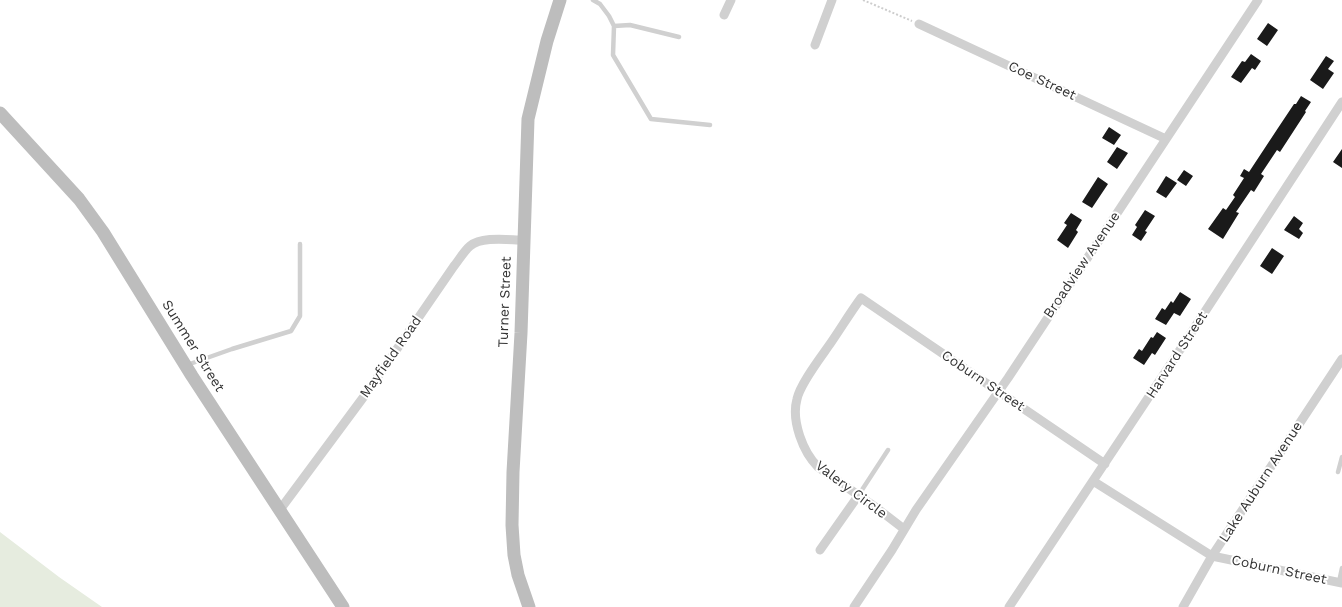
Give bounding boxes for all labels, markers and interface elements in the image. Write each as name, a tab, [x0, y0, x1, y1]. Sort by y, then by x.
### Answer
street label: Coe Street	[1005, 58, 1079, 104]
street label: Broadview Avenue	[1040, 209, 1124, 321]
street label: Turner Street	[495, 256, 515, 348]
street label: Summer Street	[158, 297, 228, 395]
street label: Harvard Street	[1143, 308, 1211, 402]
street label: Mayfield Road	[357, 313, 425, 401]
street label: Coburn Street	[938, 347, 1028, 415]
street label: Lake Auburn Avenue	[1216, 418, 1306, 546]
street label: Valery Circle	[812, 458, 890, 522]
street label: Coburn Street	[1230, 552, 1328, 588]

